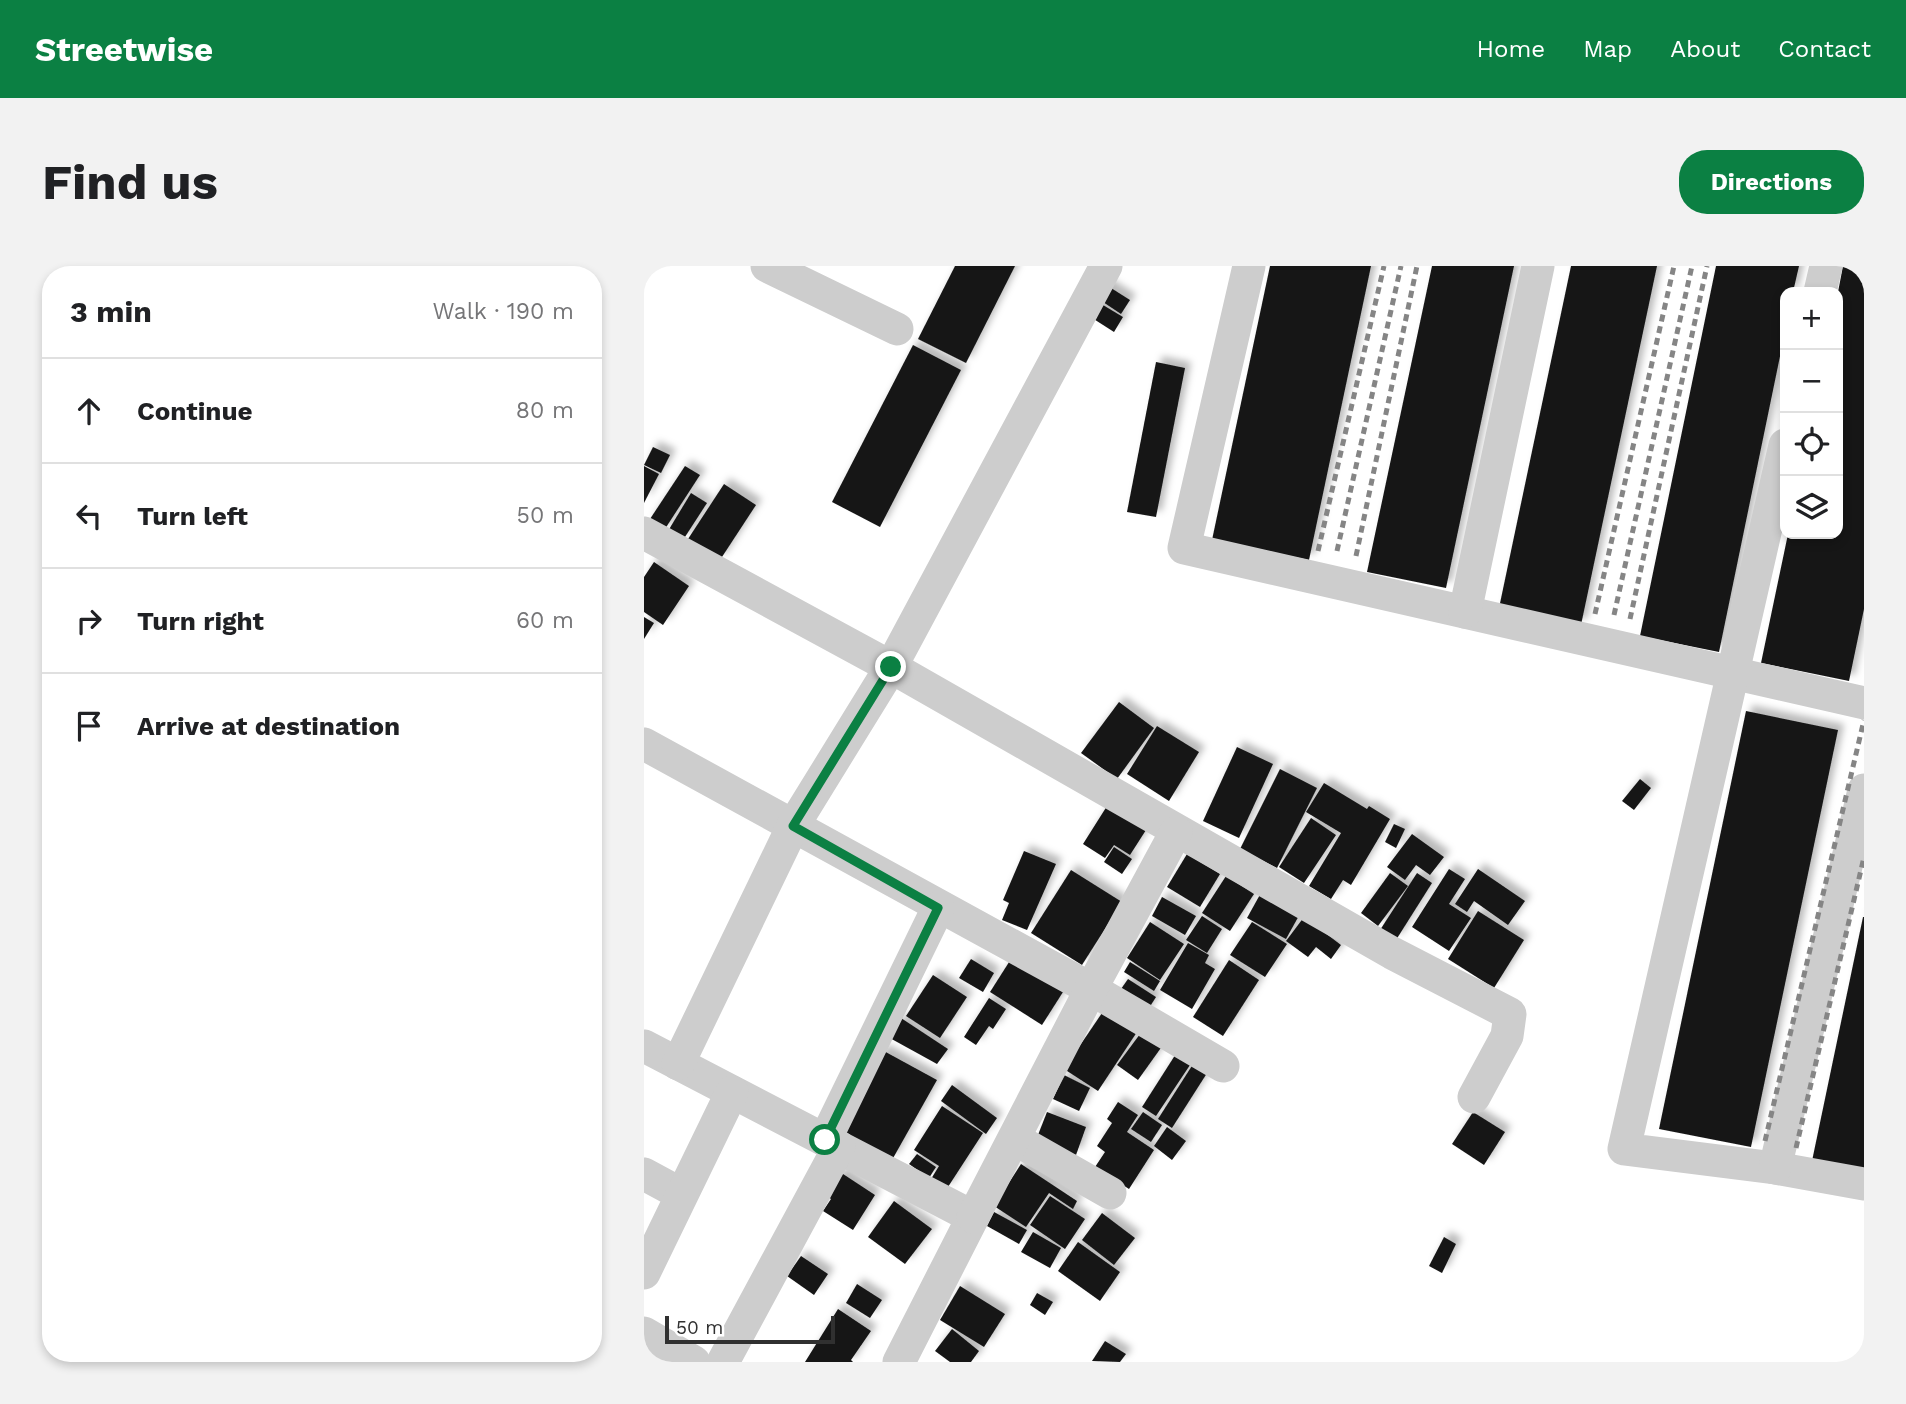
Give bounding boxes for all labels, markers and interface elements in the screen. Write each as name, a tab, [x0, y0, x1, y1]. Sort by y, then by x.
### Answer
text: Streetwise	[35, 30, 213, 69]
text: Home	[1477, 35, 1545, 63]
text: Map	[1583, 35, 1632, 63]
text: About	[1670, 35, 1740, 63]
text: Contact	[1778, 35, 1871, 63]
button: Directions	[1679, 150, 1864, 214]
text: Find us	[42, 153, 218, 211]
map controls	[1780, 287, 1843, 539]
button: +	[1780, 287, 1843, 350]
text: 3 min	[70, 294, 152, 329]
text: Walk · 190 m	[433, 298, 574, 325]
button: −	[1780, 350, 1843, 413]
icon: ahead	[70, 392, 108, 430]
text: Continue	[137, 396, 253, 426]
text: 80 m	[516, 397, 574, 424]
button: locate	[1780, 413, 1843, 476]
button: layers	[1780, 476, 1843, 539]
icon: left	[70, 497, 108, 535]
text: Turn left	[137, 501, 248, 531]
text: 50 m	[517, 502, 574, 529]
icon: right	[70, 602, 108, 640]
text: Turn right	[137, 606, 264, 636]
text: 60 m	[516, 607, 574, 634]
route end	[875, 651, 906, 682]
icon: arrive	[70, 707, 108, 745]
text: Arrive at destination	[137, 711, 400, 741]
route start	[809, 1124, 840, 1155]
scale bar	[665, 1313, 835, 1345]
text: 50 m	[676, 1316, 723, 1339]

